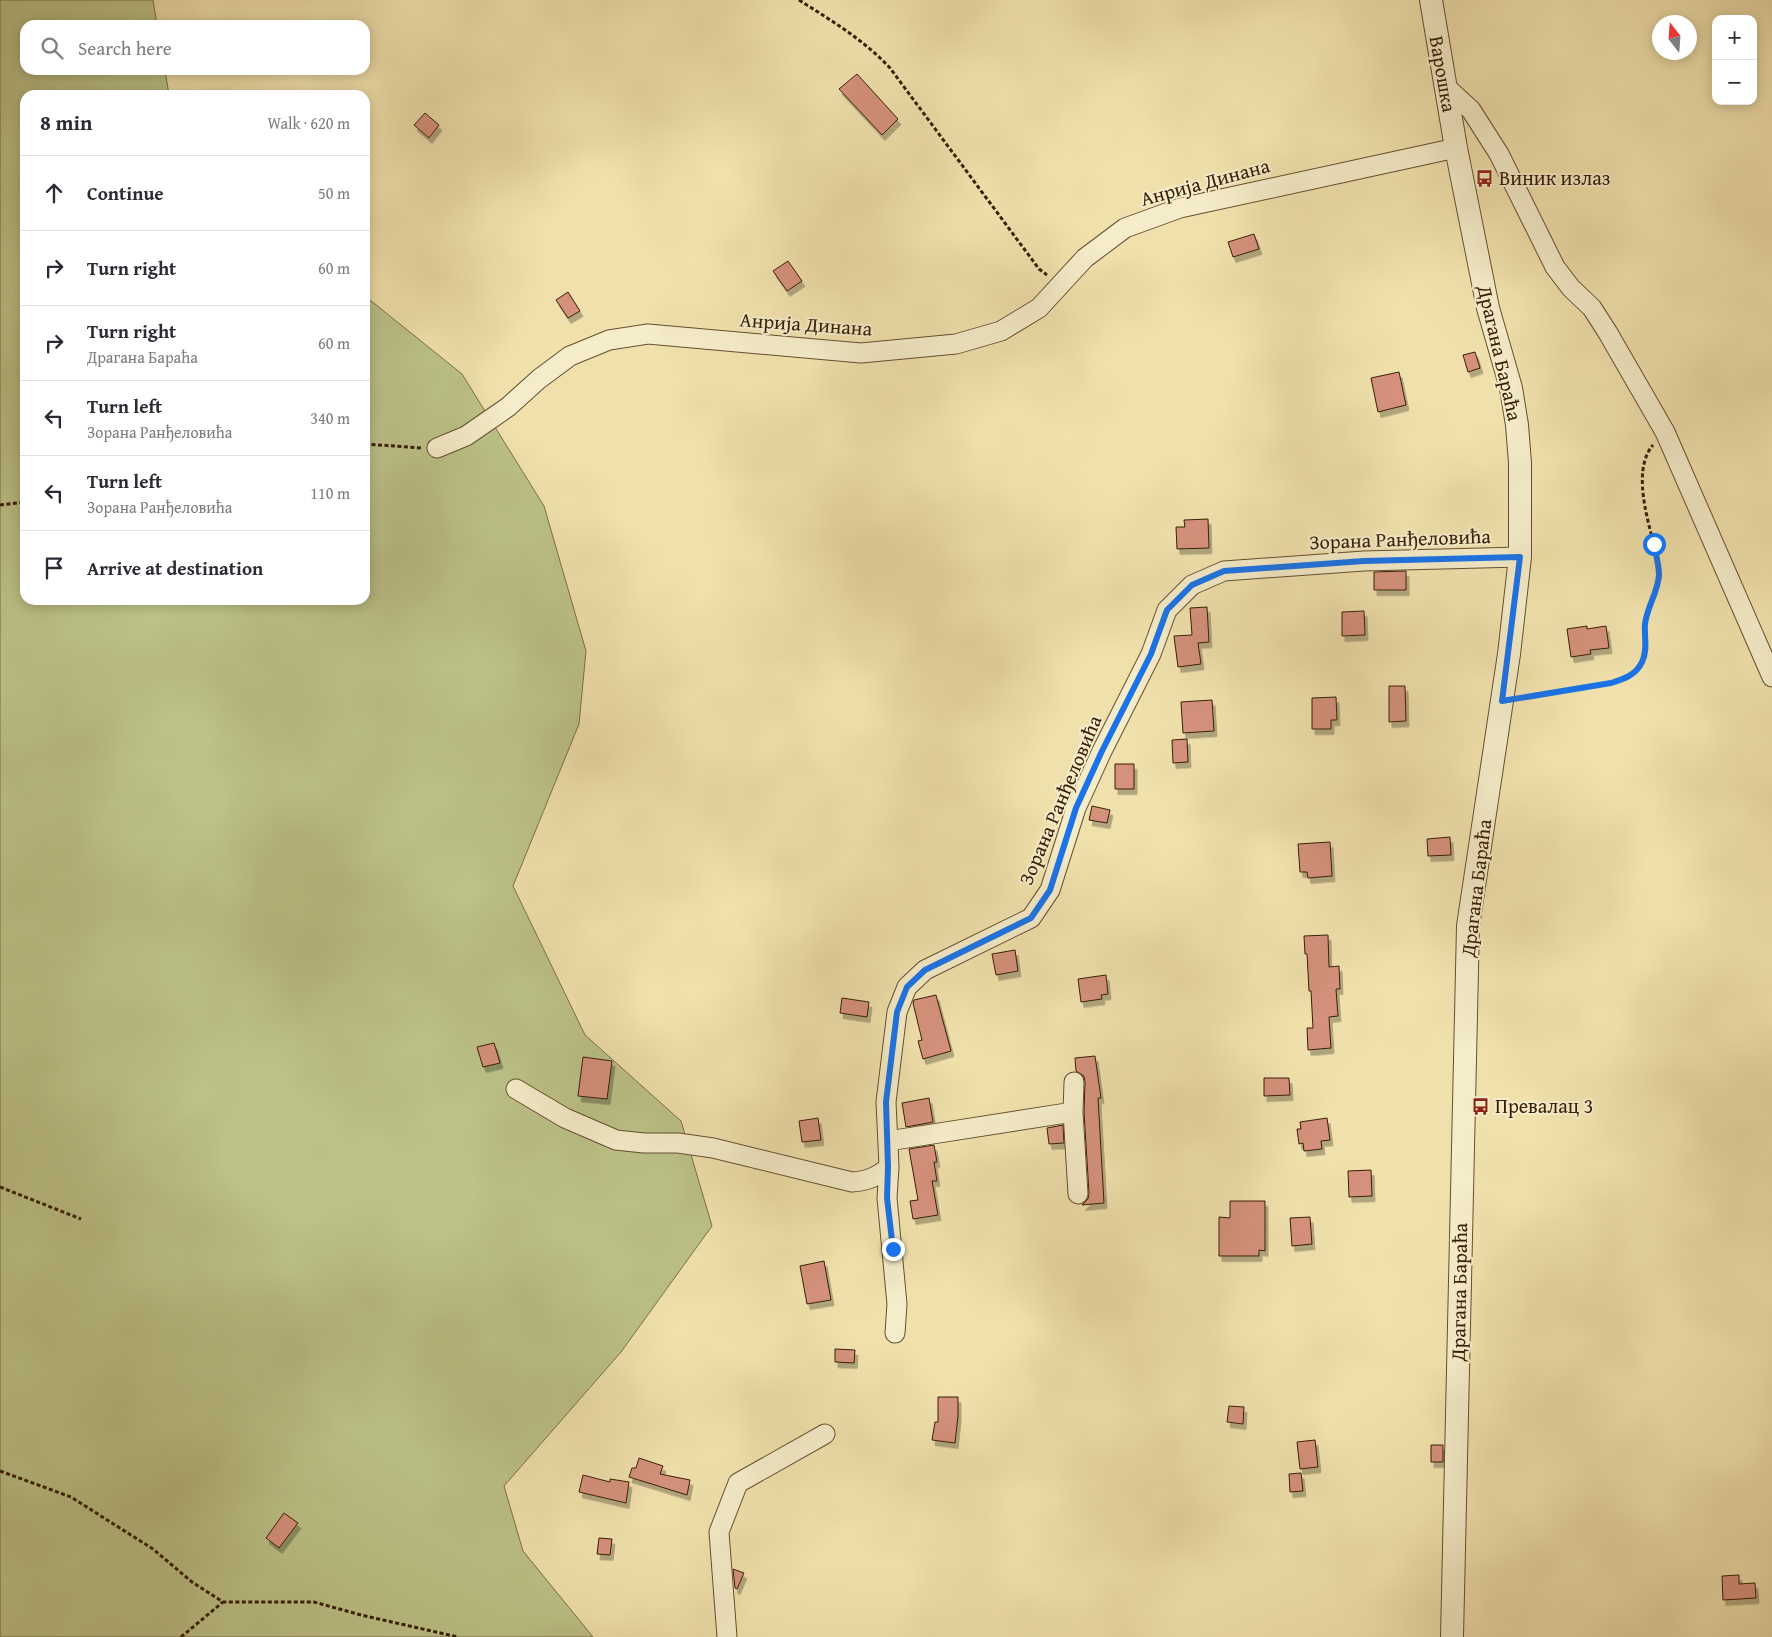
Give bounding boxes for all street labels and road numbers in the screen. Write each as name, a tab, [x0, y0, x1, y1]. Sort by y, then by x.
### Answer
street label: Варошка	[1423, 33, 1465, 115]
street label: Анрија Динана	[1137, 150, 1273, 213]
street label: Драгана Бараћа	[1471, 281, 1530, 424]
street label: Анрија Динана	[739, 304, 874, 343]
street label: Зорана Ранђеловића	[1309, 521, 1492, 556]
street label: Зорана Ранђеловића	[1011, 710, 1109, 889]
street label: Драгана Бараћа	[1453, 817, 1498, 959]
street label: Драгана Бараћа	[1443, 1222, 1474, 1362]

